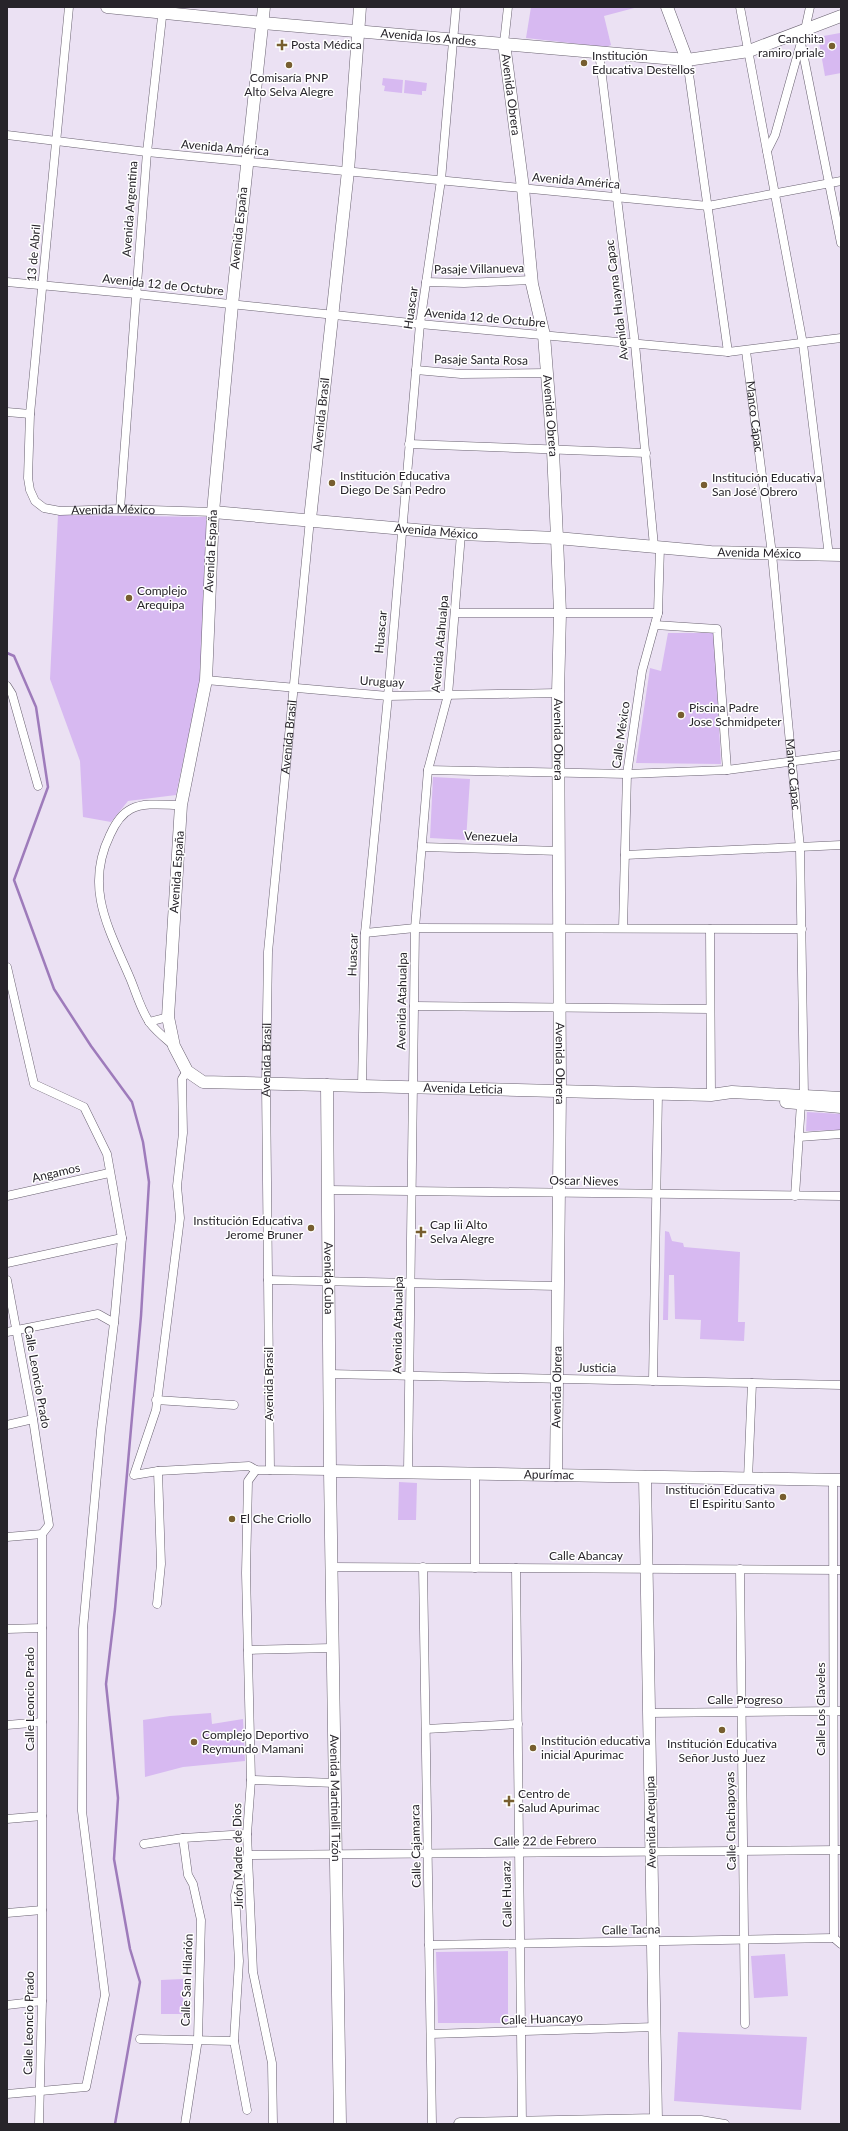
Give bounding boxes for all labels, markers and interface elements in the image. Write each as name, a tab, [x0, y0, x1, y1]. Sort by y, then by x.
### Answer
street label: Avenida los Andes	[380, 25, 477, 49]
place label: Canchita ramiro priale	[758, 31, 824, 60]
place label: Posta Médica	[291, 37, 362, 52]
marker: Posta Médica	[276, 39, 288, 51]
marker: Canchita ramiro priale	[827, 41, 837, 51]
place label: Institución Educativa Destellos	[592, 48, 695, 77]
street label: Avenida Obrera	[498, 53, 524, 136]
marker: Institución Educativa Destellos	[579, 58, 589, 68]
marker: Comisaría PNP Alto Selva Alegre	[284, 60, 294, 70]
place label: Comisaría PNP Alto Selva Alegre	[244, 70, 334, 99]
street label: Avenida América	[180, 136, 270, 159]
street label: Avenida Argentina	[119, 160, 140, 258]
street label: Avenida América	[531, 169, 621, 192]
street label: Avenida España	[227, 186, 250, 270]
street label: 13 de Abril	[24, 224, 43, 282]
street label: Avenida Huayna Capac	[602, 239, 631, 361]
street label: Pasaje Villanueva	[434, 260, 524, 277]
street label: Avenida 12 de Octubre	[102, 271, 224, 298]
street label: Huascar	[400, 285, 421, 330]
street label: Avenida 12 de Octubre	[424, 305, 546, 330]
street label: Pasaje Santa Rosa	[434, 351, 528, 368]
street label: Avenida Obrera	[540, 374, 561, 457]
street label: Avenida Brasil	[309, 377, 332, 452]
street label: Manco Cápac	[743, 380, 767, 453]
place label: Institución Educativa Diego De San Pedro	[340, 468, 450, 497]
place label: Institución Educativa San José Obrero	[712, 470, 822, 499]
marker: Institución Educativa Diego De San Pedro	[327, 478, 337, 488]
marker: Institución Educativa San José Obrero	[699, 480, 709, 490]
street label: Avenida México	[71, 501, 156, 518]
street label: Avenida España	[201, 509, 220, 593]
street label: Avenida México	[394, 520, 479, 542]
street label: Avenida México	[717, 544, 802, 561]
place label: Complejo Arequipa	[137, 583, 187, 612]
marker: Complejo Arequipa	[124, 593, 134, 603]
street label: Avenida Atahualpa	[428, 595, 451, 693]
street label: Huascar	[371, 609, 390, 654]
street label: Uruguay	[359, 673, 406, 690]
street label: Avenida Obrera	[551, 698, 566, 781]
street label: Avenida Brasil	[277, 699, 299, 775]
street label: Calle México	[608, 700, 633, 769]
place label: Piscina Padre Jose Schmidpeter	[689, 700, 782, 729]
marker: Piscina Padre Jose Schmidpeter	[676, 710, 686, 720]
street label: Manco Cápac	[783, 738, 804, 811]
street label: Venezuela	[464, 828, 518, 845]
street label: Avenida España	[166, 830, 187, 914]
street label: Huascar	[344, 933, 361, 977]
street label: Avenida Atahualpa	[393, 952, 410, 1050]
street label: Avenida Obrera	[553, 1022, 568, 1105]
street label: Avenida Brasil	[258, 1023, 274, 1097]
street label: Avenida Leticia	[423, 1080, 503, 1097]
street label: Angamos	[30, 1160, 81, 1185]
street label: Oscar Nieves	[549, 1172, 619, 1189]
place label: Institución Educativa Jerome Bruner	[193, 1213, 304, 1242]
place label: Cap Iii Alto Selva Alegre	[430, 1217, 494, 1246]
marker: Institución Educativa Jerome Bruner	[306, 1223, 316, 1233]
marker: Cap Iii Alto Selva Alegre	[415, 1226, 427, 1238]
street label: Avenida Cuba	[321, 1242, 337, 1314]
street label: Avenida Atahualpa	[389, 1276, 406, 1374]
street label: Calle Leoncio Prado	[21, 1324, 54, 1430]
street label: Avenida Obrera	[548, 1346, 565, 1428]
street label: Avenida Brasil	[261, 1347, 276, 1421]
street label: Justicia	[577, 1360, 617, 1375]
street label: Apurímac	[524, 1466, 575, 1482]
place label: Institución Educativa El Espiritu Santo	[665, 1482, 775, 1511]
marker: Institución Educativa El Espiritu Santo	[778, 1492, 788, 1502]
place label: El Che Criollo	[240, 1511, 312, 1526]
marker: El Che Criollo	[227, 1514, 237, 1524]
street label: Calle Abancay	[549, 1548, 624, 1563]
street label: Calle Leoncio Prado	[22, 1647, 37, 1751]
street label: Calle Los Claveles	[813, 1662, 828, 1756]
street label: Calle Progreso	[707, 1692, 783, 1707]
marker: Institución Educativa Señor Justo Juez	[717, 1725, 727, 1735]
place label: Complejo Deportivo Reymundo Mamani	[202, 1727, 309, 1756]
place label: Institución educativa inicial Apurimac	[541, 1733, 651, 1762]
street label: Avenida Martinelli Tizón	[327, 1734, 344, 1862]
place label: Institución Educativa Señor Justo Juez	[667, 1736, 777, 1765]
marker: Complejo Deportivo Reymundo Mamani	[189, 1737, 199, 1747]
marker: Institución educativa inicial Apurimac	[528, 1743, 538, 1753]
street label: Calle Chachapoyas	[722, 1772, 739, 1870]
street label: Avenida Arequipa	[642, 1776, 659, 1868]
place label: Centro de Salud Apurimac	[518, 1786, 600, 1815]
marker: Centro de Salud Apurimac	[503, 1795, 515, 1807]
street label: Jirón Madre de Dios	[229, 1803, 246, 1909]
street label: Calle Cajamarca	[407, 1804, 424, 1888]
street label: Calle 22 de Febrero	[493, 1832, 597, 1849]
street label: Calle Huaraz	[498, 1860, 515, 1927]
street label: Calle Tacna	[601, 1921, 661, 1938]
street label: Calle San Hilarión	[177, 1933, 196, 2027]
street label: Calle Leoncio Prado	[20, 1971, 37, 2075]
street label: Calle Huancayo	[501, 2010, 583, 2027]

